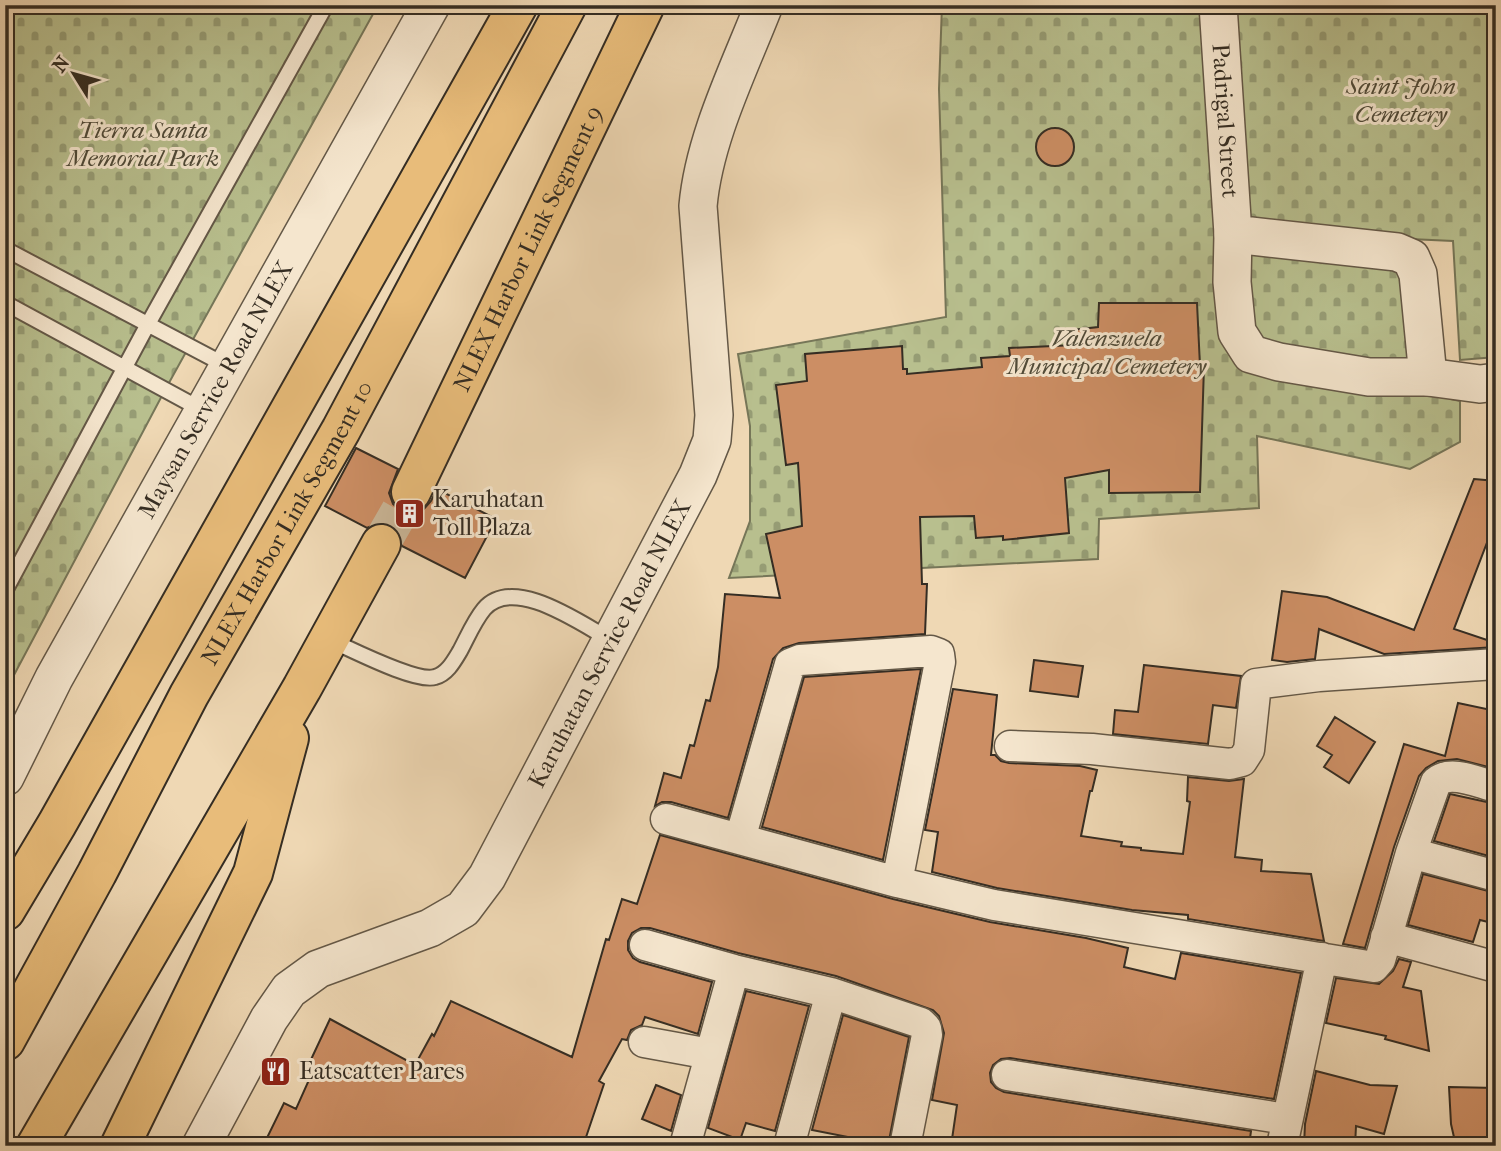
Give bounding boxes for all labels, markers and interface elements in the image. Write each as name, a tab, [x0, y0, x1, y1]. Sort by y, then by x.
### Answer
north arrow	[38, 38, 108, 108]
street label: Padrigal Street	[1207, 43, 1245, 199]
text: N	[48, 52, 75, 77]
park label: Saint John Cemetery	[1345, 72, 1456, 128]
street label: NLEX Harbor Link Segment 9	[447, 101, 608, 396]
park label: Tierra Santa Memorial Park	[65, 116, 219, 172]
street label: Maysan Service Road NLEX	[132, 256, 299, 523]
park label: Valenzuela Municipal Cemetery	[1006, 324, 1208, 380]
street label: NLEX Harbor Link Segment 10	[195, 376, 379, 670]
place label: Karuhatan Toll Plaza	[433, 485, 544, 541]
street label: Karuhatan Service Road NLEX	[522, 494, 697, 793]
building icon: Karuhatan Toll Plaza	[393, 496, 427, 530]
restaurant icon: Eatscatter Pares	[259, 1054, 293, 1088]
place label: Eatscatter Pares	[299, 1057, 464, 1085]

